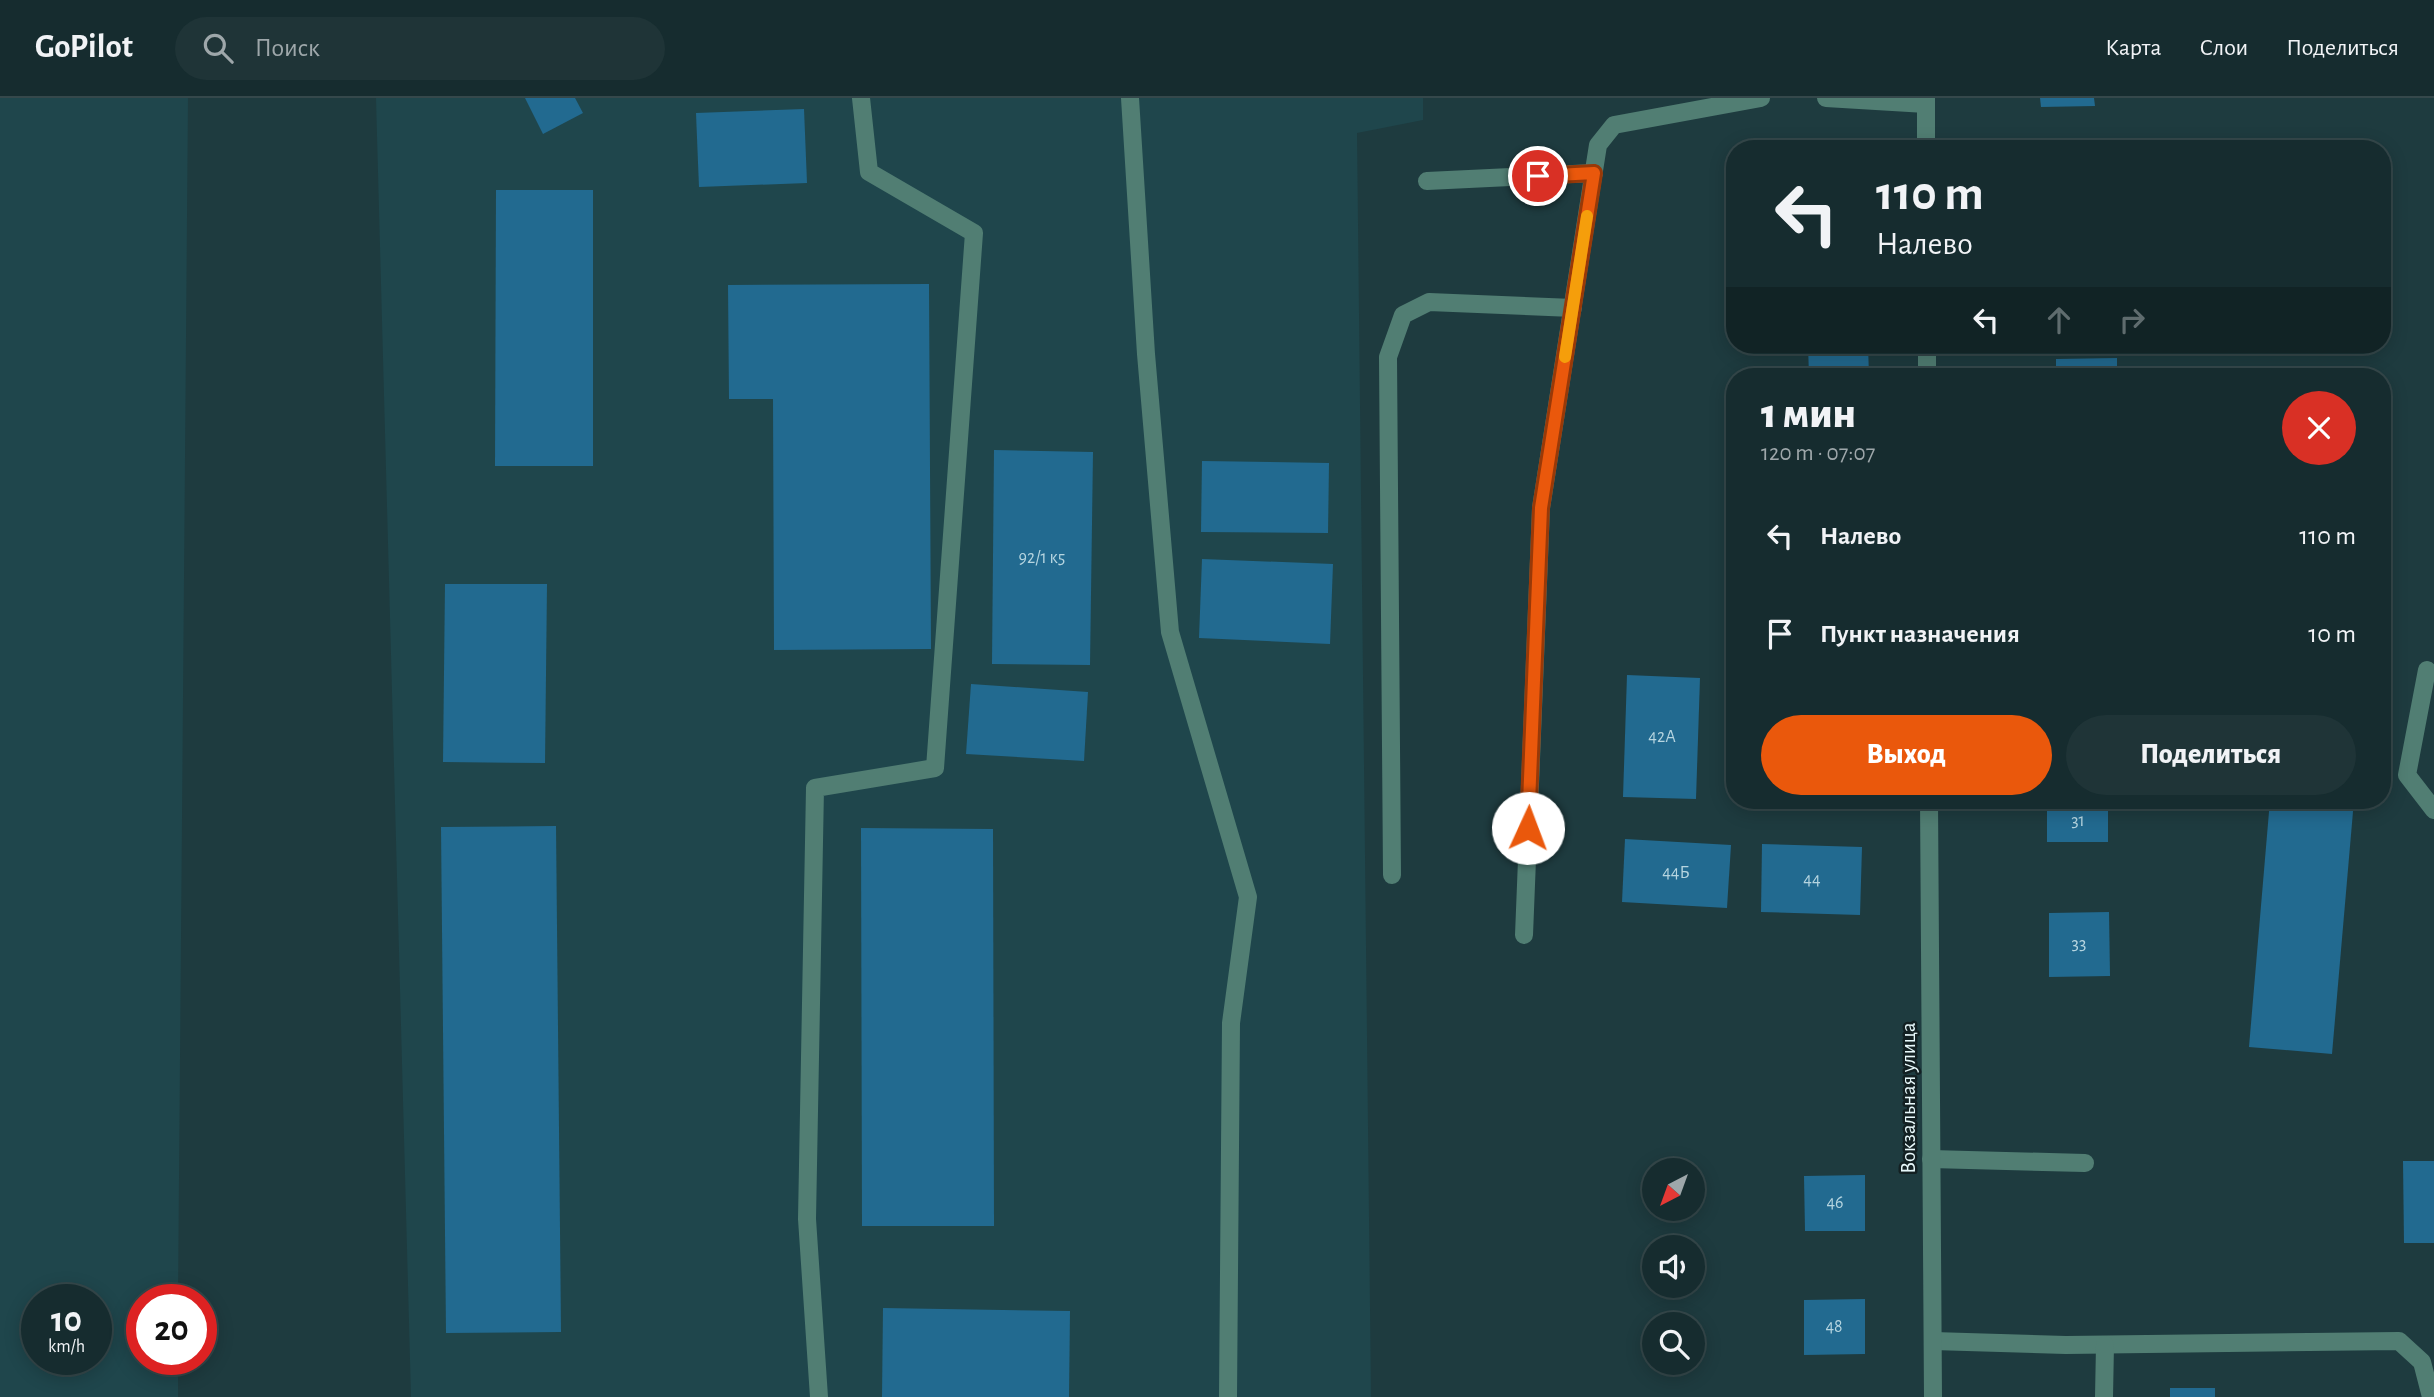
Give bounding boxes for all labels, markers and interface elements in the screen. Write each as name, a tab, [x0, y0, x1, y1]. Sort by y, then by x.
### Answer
search box	[175, 17, 665, 80]
icon: search	[199, 29, 237, 67]
text: GoPilot	[35, 31, 133, 64]
text: Поиск	[255, 35, 320, 61]
text: Карта	[2105, 36, 2161, 60]
text: Слои	[2199, 36, 2248, 60]
text: Поделиться	[2286, 36, 2399, 60]
pin	[1508, 146, 1568, 206]
icon: arrive	[1519, 157, 1557, 195]
icon: left	[1761, 168, 1852, 259]
text: 110 m	[1876, 170, 1984, 219]
text: Налево	[1876, 228, 1973, 260]
icon: left	[1967, 301, 2005, 339]
icon: ahead	[2040, 301, 2078, 339]
icon: right	[2113, 301, 2151, 339]
button: close	[2282, 391, 2356, 465]
text: 1 мин	[1761, 393, 1856, 435]
text: 120 m · 07:07	[1761, 442, 1875, 465]
icon: left	[1761, 517, 1799, 555]
text: Налево	[1820, 523, 1901, 549]
text: 110 m	[2299, 523, 2356, 549]
house number: 92/1 к5	[1019, 549, 1065, 567]
icon: arrive	[1761, 615, 1799, 653]
text: Пункт назначения	[1820, 621, 2020, 647]
text: 10 m	[2308, 621, 2356, 647]
button: Выход	[1761, 715, 2052, 795]
button: Поделиться	[2066, 715, 2356, 795]
house number: 42А	[1648, 728, 1676, 746]
position arrow	[1491, 791, 1565, 865]
house number: 31	[2071, 812, 2085, 830]
house number: 44Б	[1662, 864, 1690, 882]
house number: 44	[1803, 871, 1821, 889]
house number: 33	[2072, 935, 2086, 953]
street label: Вокзальная улица	[1898, 1022, 1919, 1174]
north arrow	[1642, 1158, 1704, 1222]
map controls	[1642, 1158, 1705, 1375]
house number: 46	[1826, 1194, 1844, 1212]
button: sound	[1642, 1235, 1705, 1298]
speed limit sign: 20	[126, 1284, 217, 1375]
text: 10	[51, 1303, 82, 1338]
button: search	[1642, 1312, 1705, 1375]
house number: 48	[1825, 1318, 1843, 1336]
text: km/h	[48, 1338, 85, 1356]

